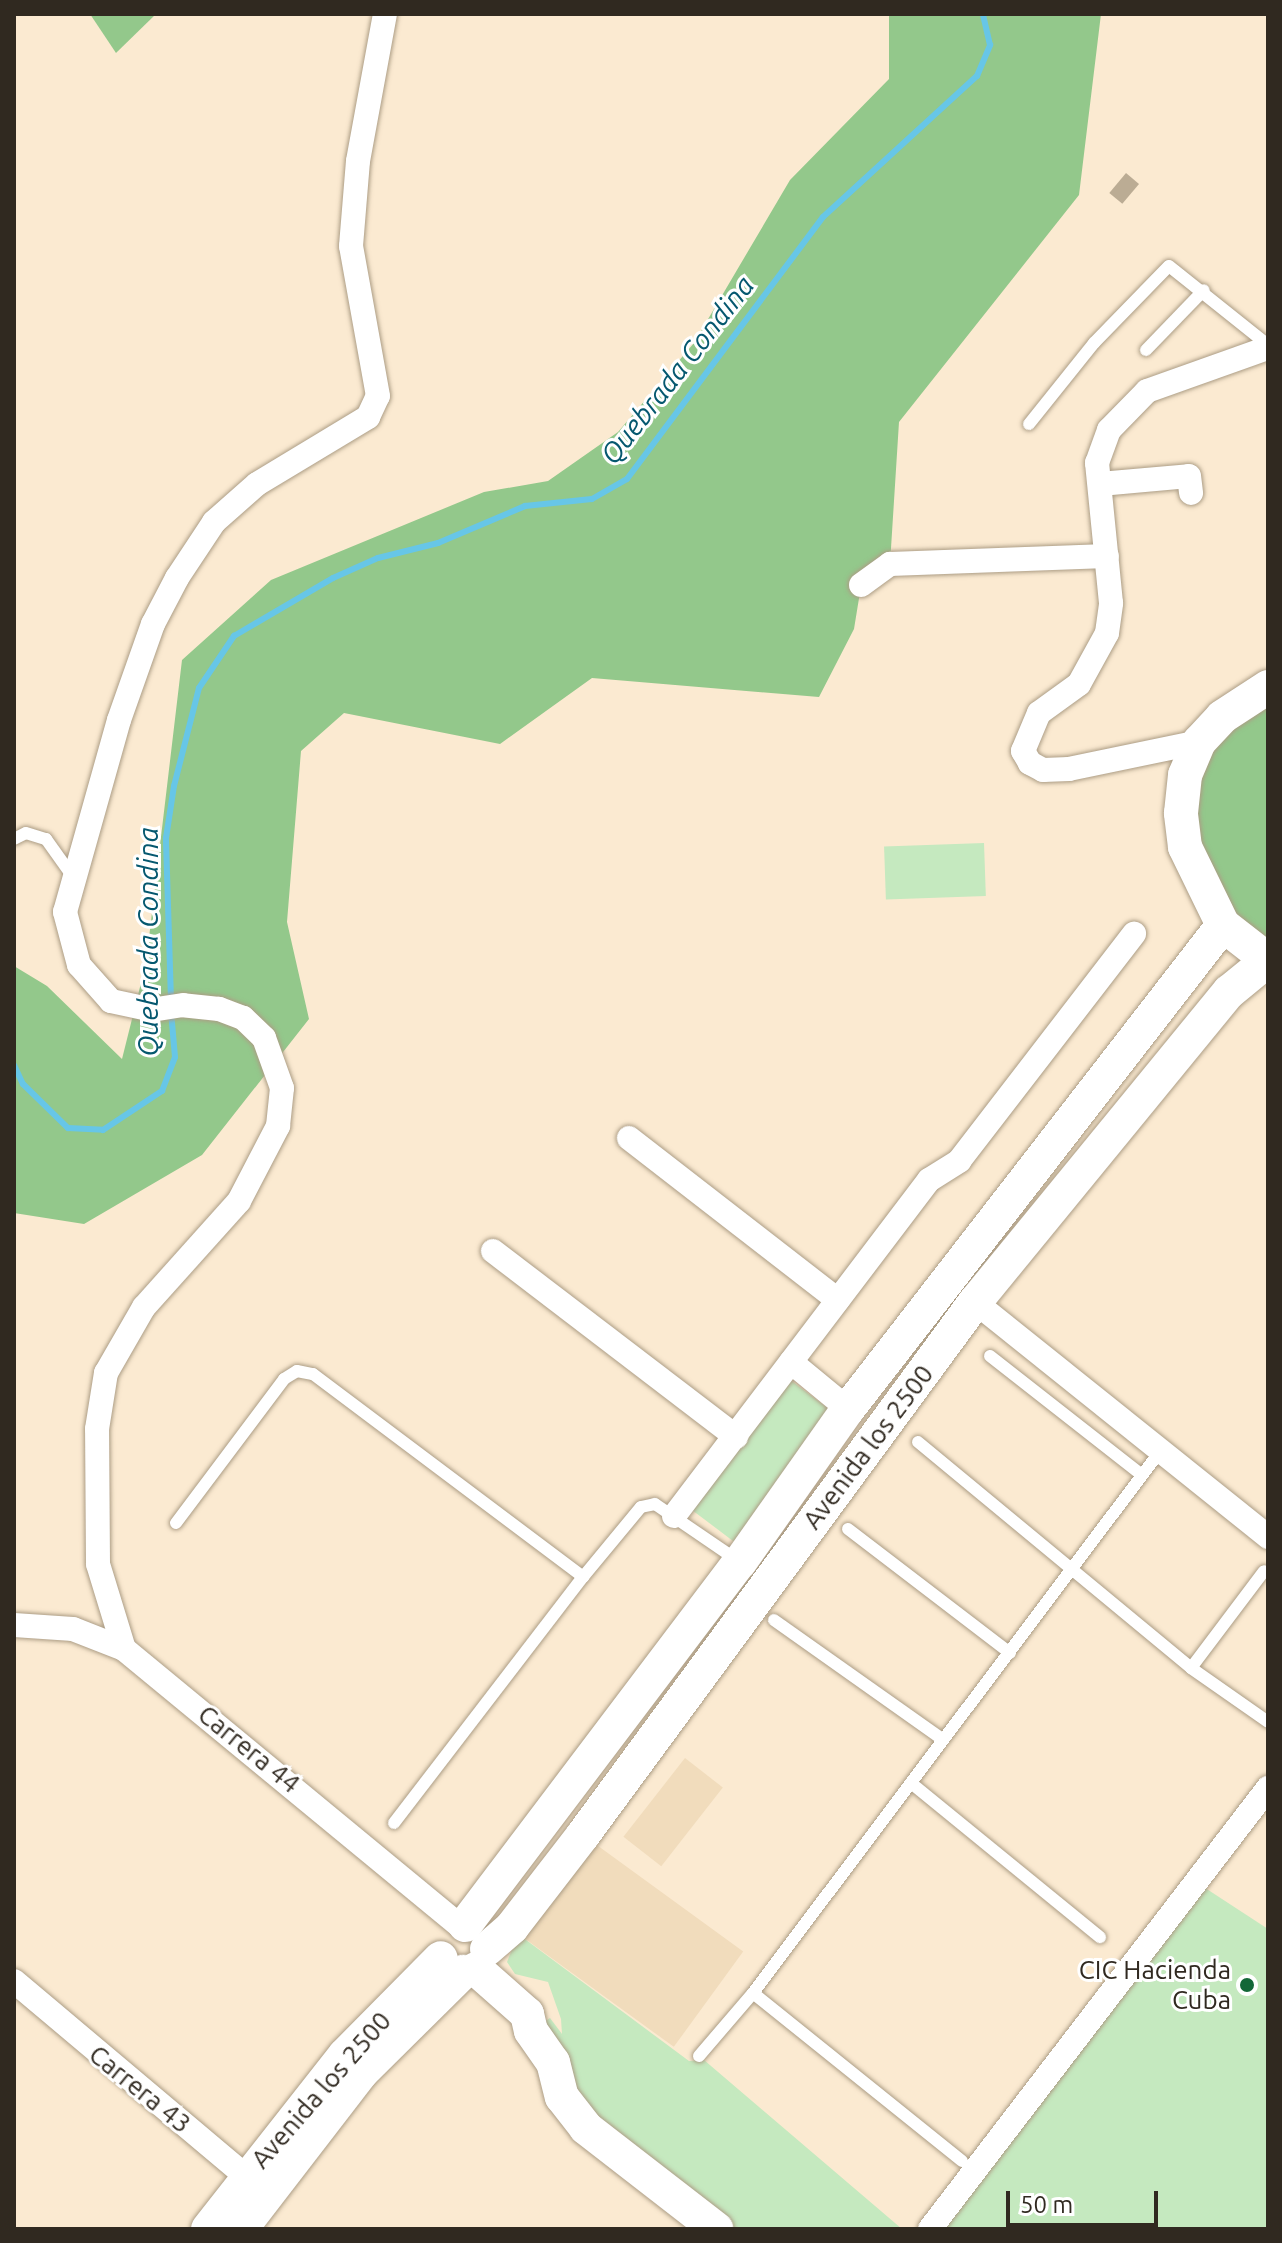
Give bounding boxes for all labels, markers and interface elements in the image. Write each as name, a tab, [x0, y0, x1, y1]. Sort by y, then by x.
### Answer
water label: Quebrada Condina	[593, 269, 761, 471]
water label: Quebrada Condina	[131, 827, 165, 1057]
street label: Avenida los 2500	[796, 1359, 940, 1535]
street label: Carrera 44	[192, 1699, 306, 1799]
place label: CIC Hacienda Cuba	[1079, 1954, 1231, 2016]
marker: CIC Hacienda Cuba	[1238, 1976, 1256, 1994]
street label: Avenida los 2500	[245, 2005, 397, 2175]
street label: Carrera 43	[83, 2039, 197, 2139]
scale bar	[1010, 2175, 1162, 2225]
text: 50 m	[1020, 2191, 1073, 2218]

